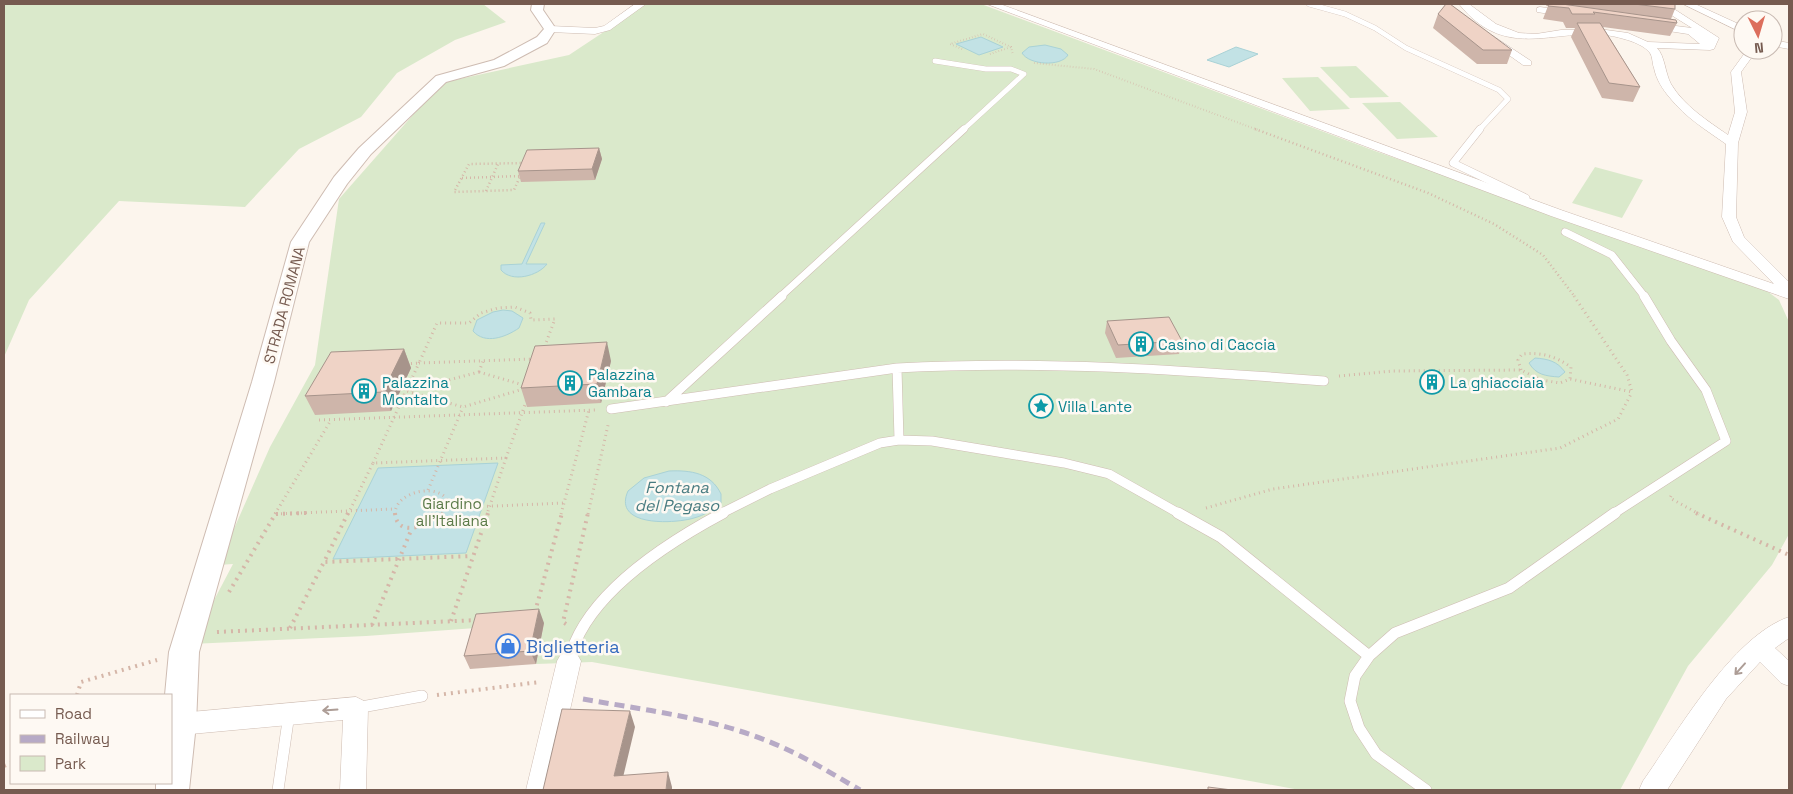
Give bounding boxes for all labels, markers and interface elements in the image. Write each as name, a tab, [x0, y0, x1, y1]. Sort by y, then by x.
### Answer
north arrow	[1733, 10, 1783, 60]
text: N	[1754, 39, 1765, 57]
street label: STRADA ROMANA	[259, 244, 309, 366]
building icon: Casino di Caccia	[1128, 331, 1154, 357]
place label: Casino di Caccia	[1158, 335, 1276, 354]
place label: Palazzina Gambara	[588, 365, 655, 401]
building icon: La ghiacciaia	[1419, 369, 1445, 395]
building icon: Palazzina Gambara	[557, 370, 583, 396]
place label: Palazzina Montalto	[382, 373, 449, 409]
place label: La ghiacciaia	[1450, 373, 1545, 392]
building icon: Palazzina Montalto	[351, 378, 377, 404]
place icon: Villa Lante	[1028, 393, 1054, 419]
place label: Villa Lante	[1058, 397, 1132, 416]
water label: Fontana del Pegaso	[635, 477, 720, 516]
park label: Giardino all'Italiana	[416, 494, 489, 530]
shop icon: Biglietteria	[495, 633, 521, 659]
place label: Biglietteria	[526, 635, 620, 658]
one-way arrow	[1734, 662, 1745, 675]
legend	[10, 694, 172, 784]
text: Road	[55, 704, 92, 723]
one-way arrow	[322, 705, 338, 715]
text: Railway	[55, 729, 110, 748]
text: Park	[55, 754, 86, 773]

